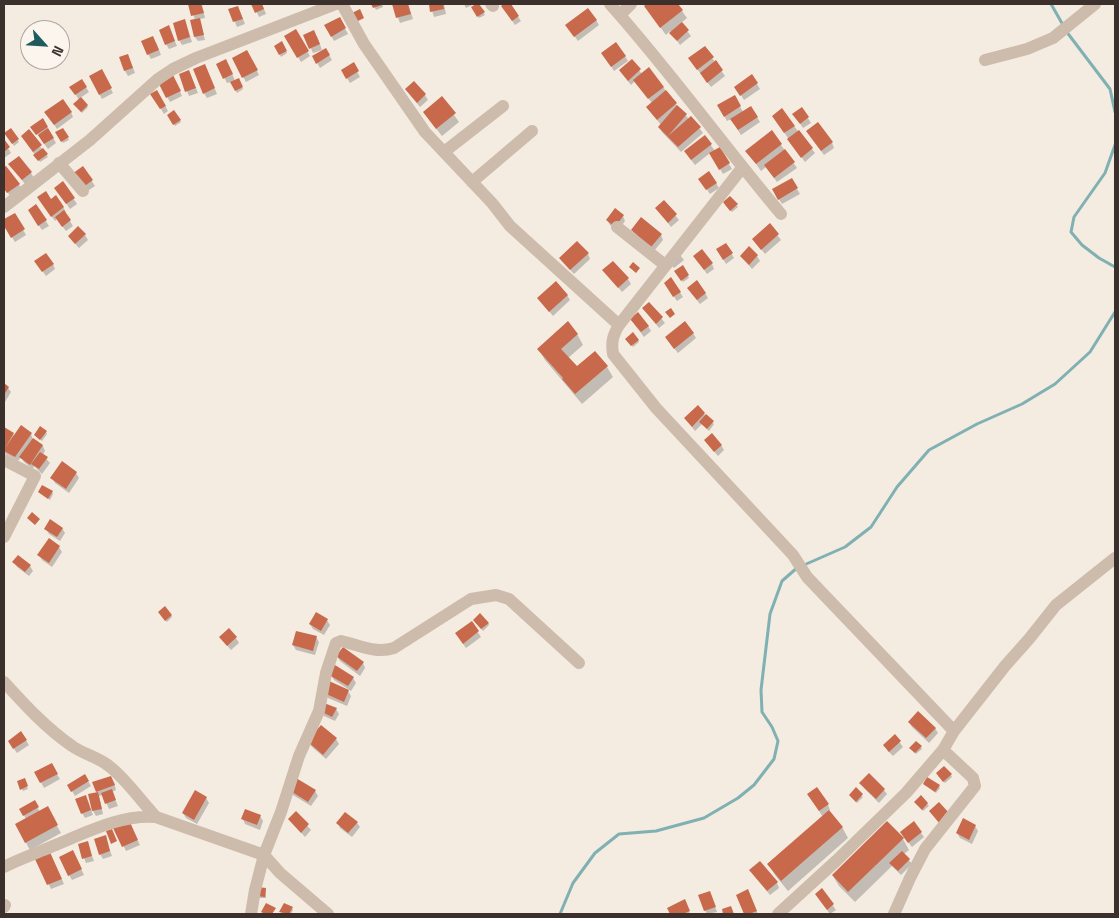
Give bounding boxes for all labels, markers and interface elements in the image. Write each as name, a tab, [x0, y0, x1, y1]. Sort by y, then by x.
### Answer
north arrow	[20, 20, 70, 70]
text: N	[47, 43, 68, 59]

